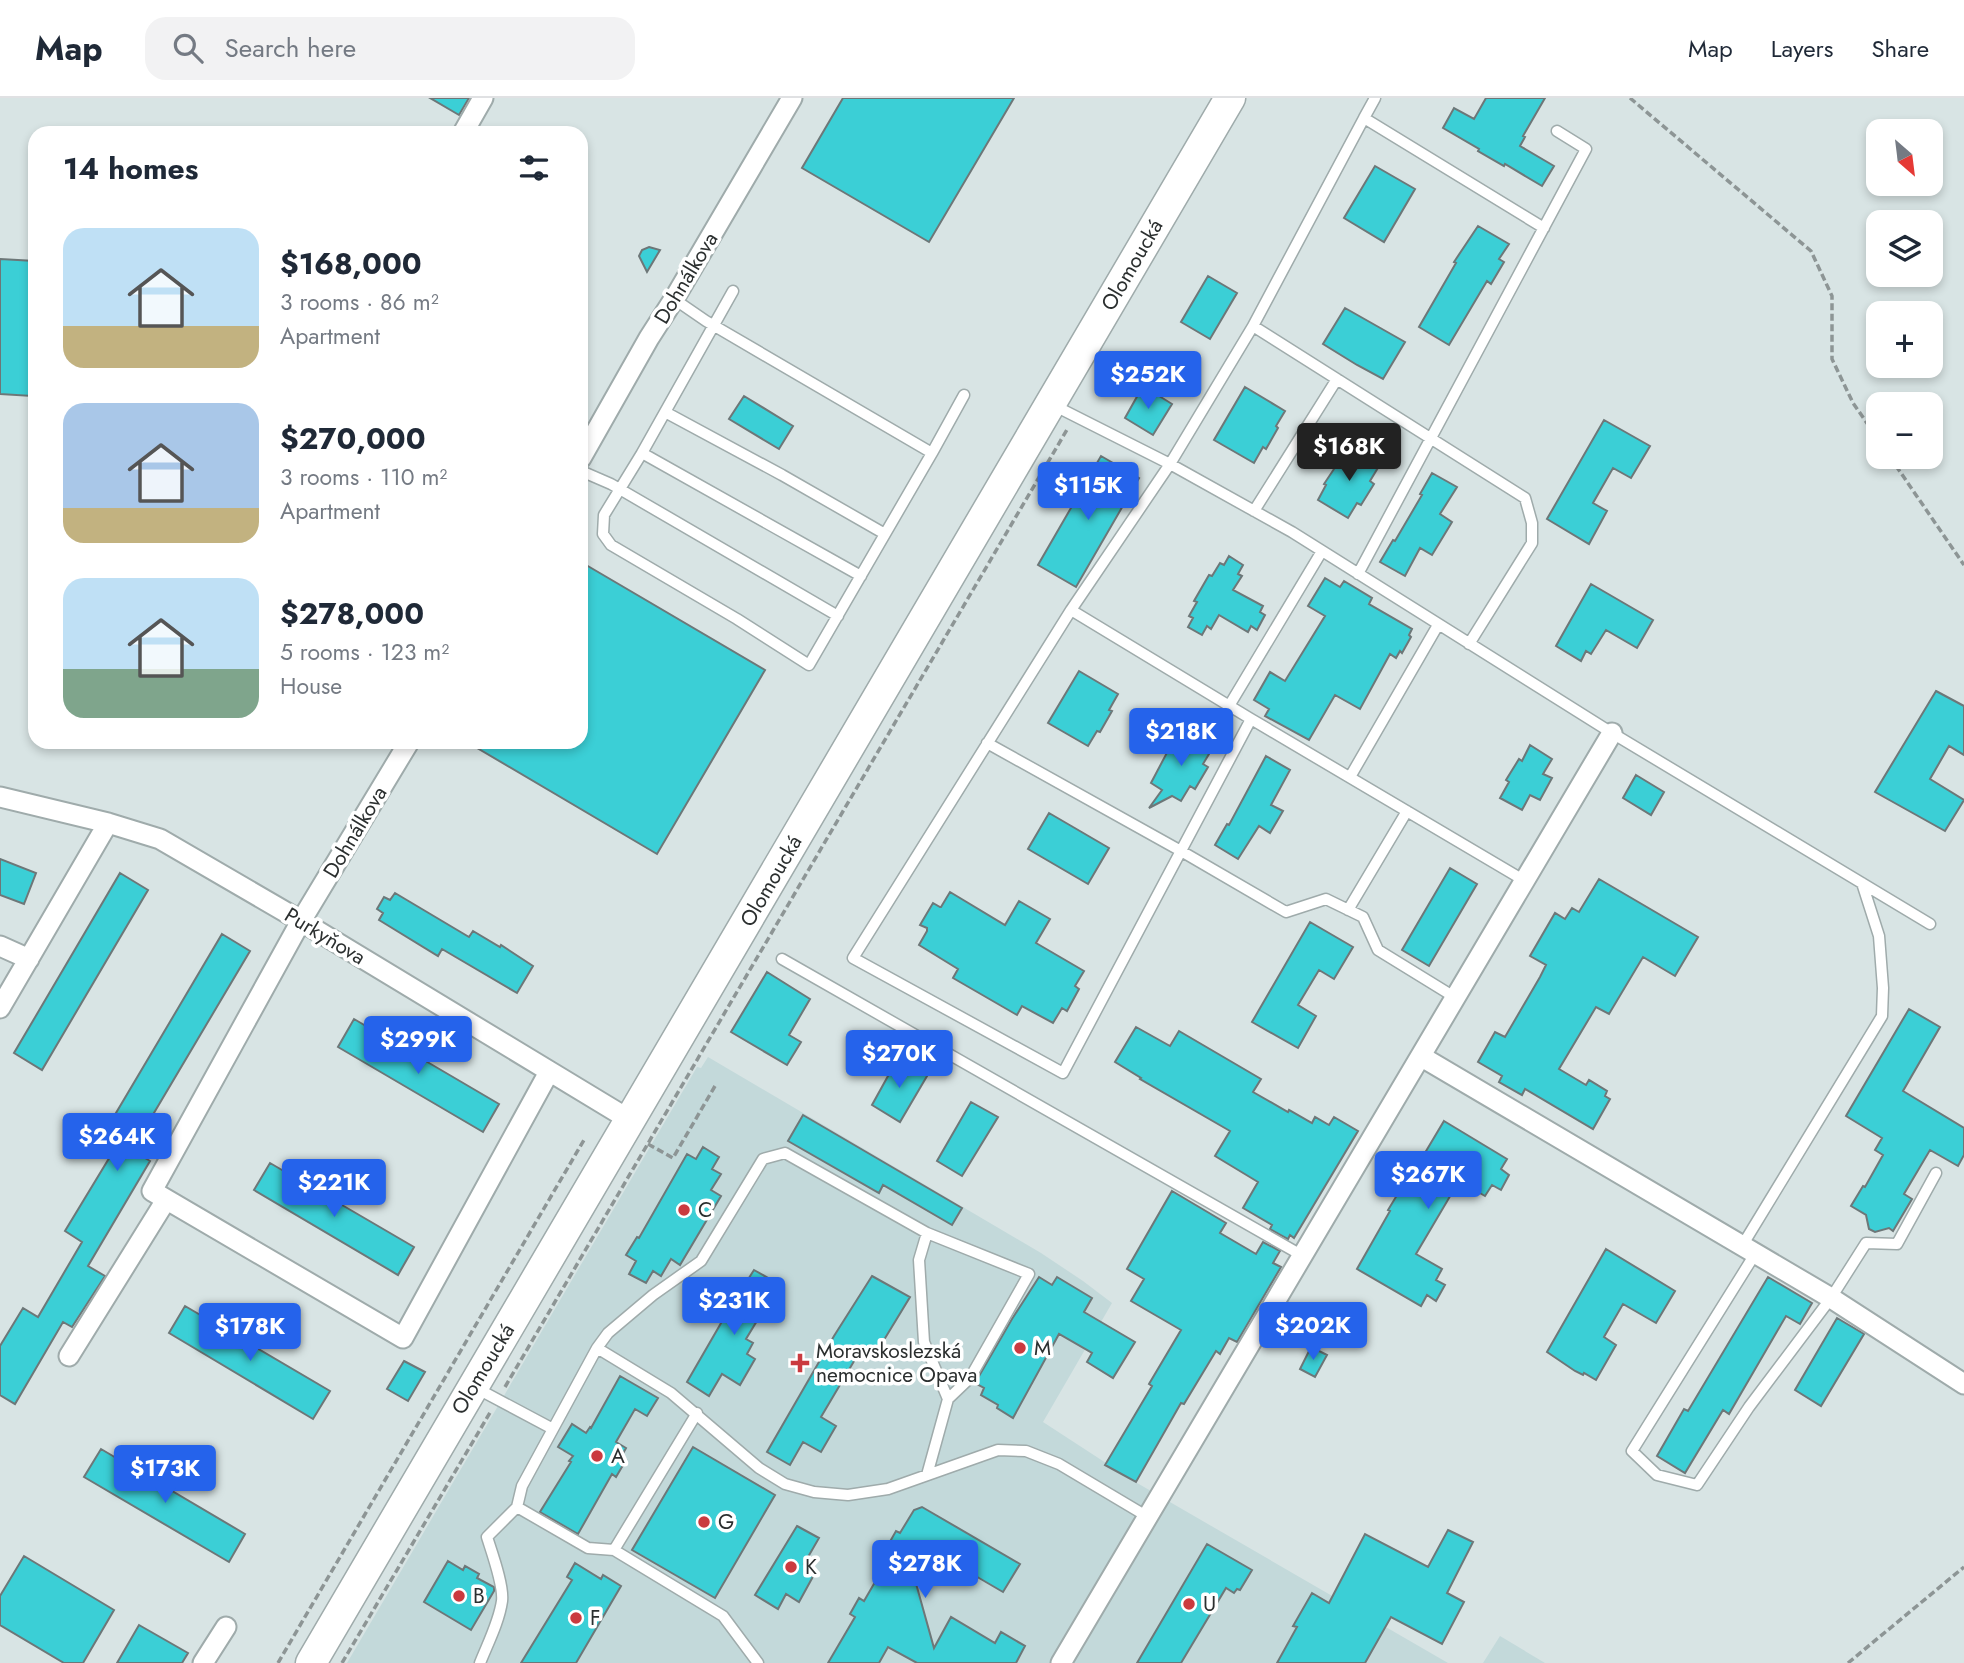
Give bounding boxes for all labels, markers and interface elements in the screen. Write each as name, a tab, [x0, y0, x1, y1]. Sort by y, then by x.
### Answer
search box	[145, 17, 635, 80]
text: Map	[35, 25, 103, 72]
icon: search	[169, 29, 207, 67]
text: Search here	[225, 29, 356, 67]
text: Map	[1688, 31, 1733, 66]
text: Layers	[1771, 31, 1833, 66]
text: Share	[1871, 31, 1929, 66]
north arrow	[1866, 119, 1942, 196]
map controls	[1866, 119, 1943, 469]
text: 14 homes	[63, 147, 198, 190]
icon: filters	[515, 149, 553, 187]
button: layers	[1866, 210, 1943, 287]
street label: Olomoucká	[1094, 214, 1170, 316]
street label: Dohnálkova	[647, 226, 725, 330]
text: $168,000	[280, 242, 422, 285]
icon: home	[119, 256, 203, 340]
text: 3 rooms · 86 m²	[280, 285, 439, 319]
button: +	[1866, 301, 1943, 378]
text: Apartment	[280, 319, 380, 353]
pin: $252K	[1099, 352, 1197, 411]
text: $252K	[1110, 357, 1186, 391]
button: −	[1866, 392, 1943, 469]
text: $270,000	[280, 417, 426, 460]
pin: $168K	[1300, 424, 1398, 483]
text: $168K	[1313, 429, 1385, 463]
icon: home	[119, 431, 203, 515]
text: 3 rooms · 110 m²	[280, 460, 447, 494]
pin: $115K	[1039, 462, 1137, 522]
text: $115K	[1054, 468, 1122, 502]
text: Apartment	[280, 494, 380, 528]
text: $278,000	[280, 592, 424, 635]
icon: home	[119, 606, 203, 690]
text: 5 rooms · 123 m²	[280, 635, 449, 669]
text: House	[280, 669, 342, 703]
pin: $218K	[1132, 708, 1230, 768]
text: $218K	[1145, 714, 1217, 748]
street label: Dohnálkova	[316, 780, 394, 884]
street label: Olomoucká	[733, 830, 809, 932]
street label: Purkyňova	[279, 900, 371, 972]
pin: $299K	[369, 1016, 467, 1076]
text: $299K	[380, 1022, 456, 1056]
pin: $270K	[850, 1030, 948, 1090]
text: $270K	[862, 1036, 936, 1070]
pin: $264K	[68, 1114, 166, 1173]
text: $264K	[79, 1119, 155, 1153]
pin: $267K	[1379, 1152, 1477, 1211]
text: $267K	[1391, 1157, 1465, 1191]
pin: $221K	[285, 1160, 383, 1219]
text: $221K	[298, 1165, 370, 1199]
place label: C	[698, 1195, 712, 1225]
marker: C	[676, 1202, 692, 1218]
pin: $231K	[685, 1278, 783, 1337]
text: $231K	[698, 1283, 770, 1317]
pin: $202K	[1264, 1302, 1362, 1362]
pin: $178K	[201, 1304, 299, 1363]
text: $202K	[1275, 1308, 1351, 1342]
text: $178K	[215, 1309, 285, 1343]
street label: Olomoucká	[444, 1318, 522, 1420]
place label: M	[1034, 1333, 1051, 1363]
place label: Moravskoslezská nemocnice Opava	[816, 1336, 977, 1390]
marker: M	[1012, 1340, 1028, 1356]
marker: Moravskoslezská nemocnice Opava	[790, 1353, 810, 1373]
place label: A	[611, 1441, 625, 1471]
pin: $173K	[116, 1446, 214, 1505]
marker: A	[589, 1448, 605, 1464]
text: $173K	[130, 1451, 200, 1485]
place label: G	[718, 1507, 734, 1537]
marker: G	[696, 1514, 712, 1530]
pin: $278K	[876, 1540, 974, 1600]
text: $278K	[888, 1546, 962, 1580]
place label: K	[805, 1552, 817, 1582]
marker: K	[783, 1559, 799, 1575]
place label: B	[473, 1581, 485, 1611]
marker: B	[451, 1588, 467, 1604]
place label: U	[1203, 1589, 1216, 1619]
marker: U	[1181, 1596, 1197, 1612]
place label: F	[590, 1603, 601, 1633]
marker: F	[568, 1610, 584, 1626]

